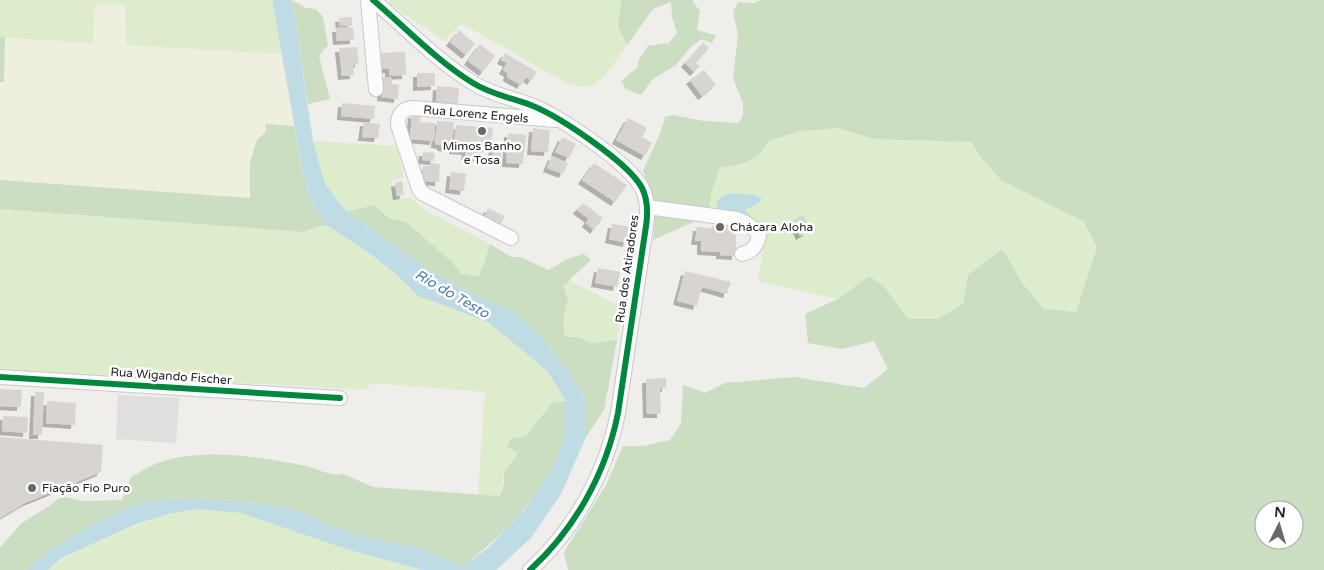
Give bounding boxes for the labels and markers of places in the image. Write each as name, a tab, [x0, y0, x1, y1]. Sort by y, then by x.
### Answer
marker: Mimos Banho e Tosa	[476, 125, 488, 137]
place label: Mimos Banho e Tosa	[443, 139, 521, 167]
place label: Chácara Aloha	[730, 220, 813, 234]
marker: Chácara Aloha	[714, 221, 726, 233]
place label: Fiação Fio Puro	[42, 481, 130, 495]
marker: Fiação Fio Puro	[26, 482, 38, 494]

